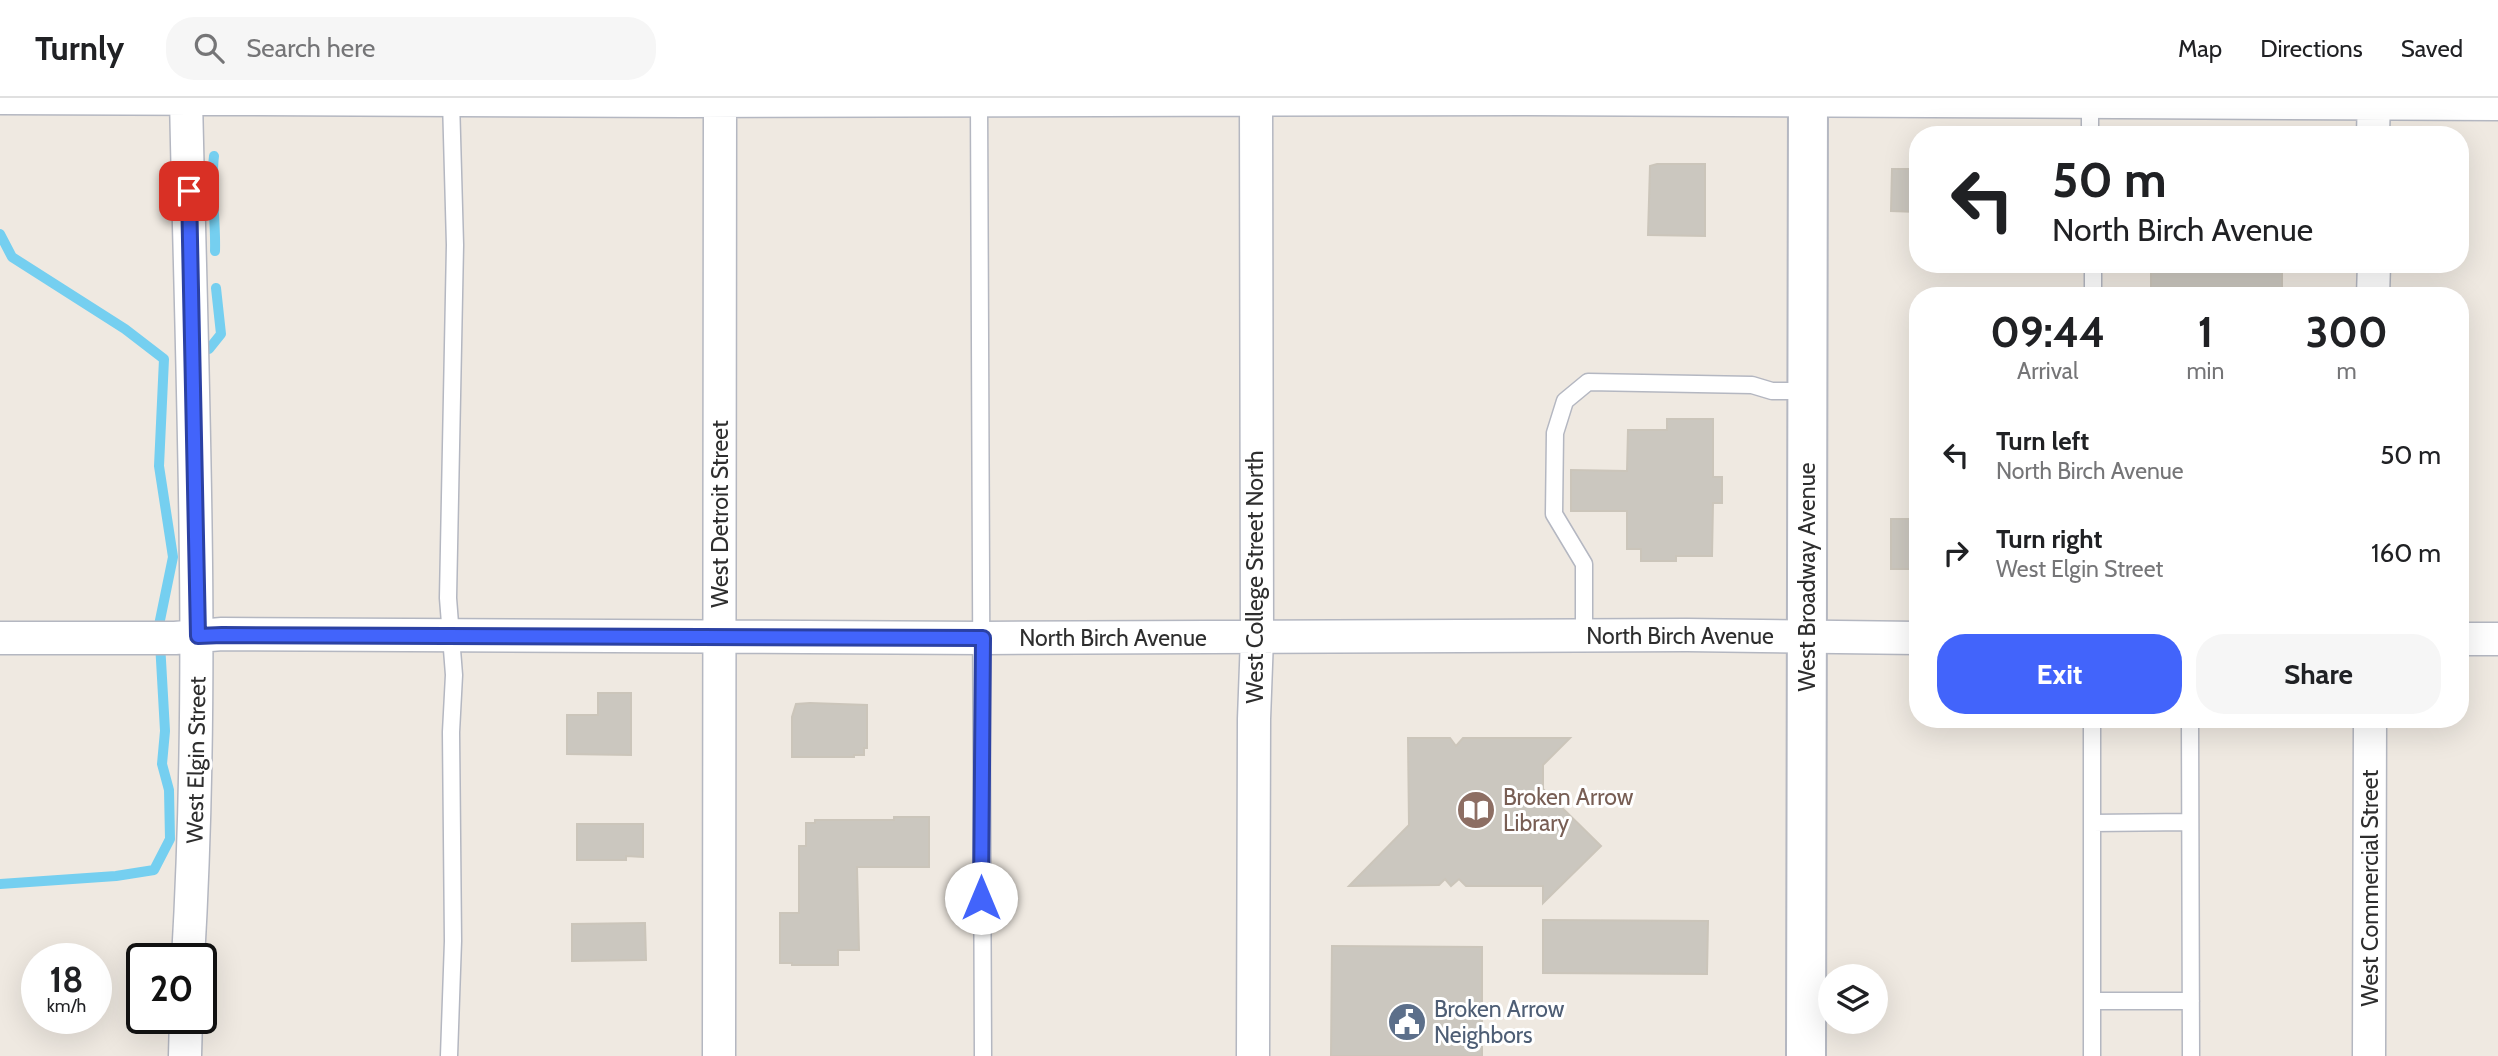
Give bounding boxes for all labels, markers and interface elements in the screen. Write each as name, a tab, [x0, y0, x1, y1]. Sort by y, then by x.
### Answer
search box	[166, 17, 656, 80]
text: Turnly	[35, 28, 124, 68]
icon: search	[190, 29, 228, 67]
text: Search here	[246, 32, 375, 64]
text: Map	[2178, 34, 2222, 63]
text: Directions	[2260, 34, 2363, 63]
text: Saved	[2401, 34, 2463, 63]
text: 50 m	[2052, 150, 2167, 209]
icon: left	[1937, 154, 2028, 245]
pin	[159, 161, 219, 221]
icon: arrive	[170, 172, 208, 210]
text: North Birch Avenue	[2052, 210, 2313, 249]
text: 09:44	[1990, 306, 2105, 358]
text: 1	[2198, 306, 2213, 358]
text: 300	[2306, 306, 2388, 358]
text: Arrival	[2017, 357, 2078, 385]
text: min	[2186, 357, 2224, 385]
text: m	[2337, 357, 2357, 385]
street label: West Detroit Street	[706, 420, 734, 608]
text: Turn left	[1996, 425, 2089, 457]
icon: left	[1937, 436, 1975, 474]
text: 50 m	[2380, 439, 2441, 471]
street label: West College Street North	[1241, 451, 1269, 703]
text: North Birch Avenue	[1996, 457, 2184, 485]
street label: West Broadway Avenue	[1793, 462, 1821, 692]
text: Turn right	[1996, 523, 2102, 555]
icon: right	[1937, 534, 1975, 572]
text: 160 m	[2371, 537, 2441, 569]
text: West Elgin Street	[1996, 555, 2163, 583]
street label: North Birch Avenue	[1586, 622, 1774, 650]
street label: North Birch Avenue	[1019, 624, 1207, 652]
button: Exit	[1937, 634, 2182, 714]
button: Share	[2196, 634, 2441, 714]
street label: West Elgin Street	[181, 676, 211, 844]
street label: West Commercial Street	[2356, 769, 2384, 1006]
place label: Broken Arrow Library	[1503, 783, 1634, 837]
library icon: Broken Arrow Library	[1455, 789, 1497, 831]
position arrow	[944, 861, 1018, 935]
speed limit sign: 20	[126, 943, 217, 1034]
text: 18	[49, 958, 84, 1001]
map controls	[1818, 964, 1888, 1034]
button: layers	[1818, 964, 1888, 1034]
text: km/h	[47, 995, 86, 1017]
place label: Broken Arrow Neighbors	[1434, 995, 1565, 1049]
public building icon: Broken Arrow Neighbors	[1386, 1001, 1428, 1043]

